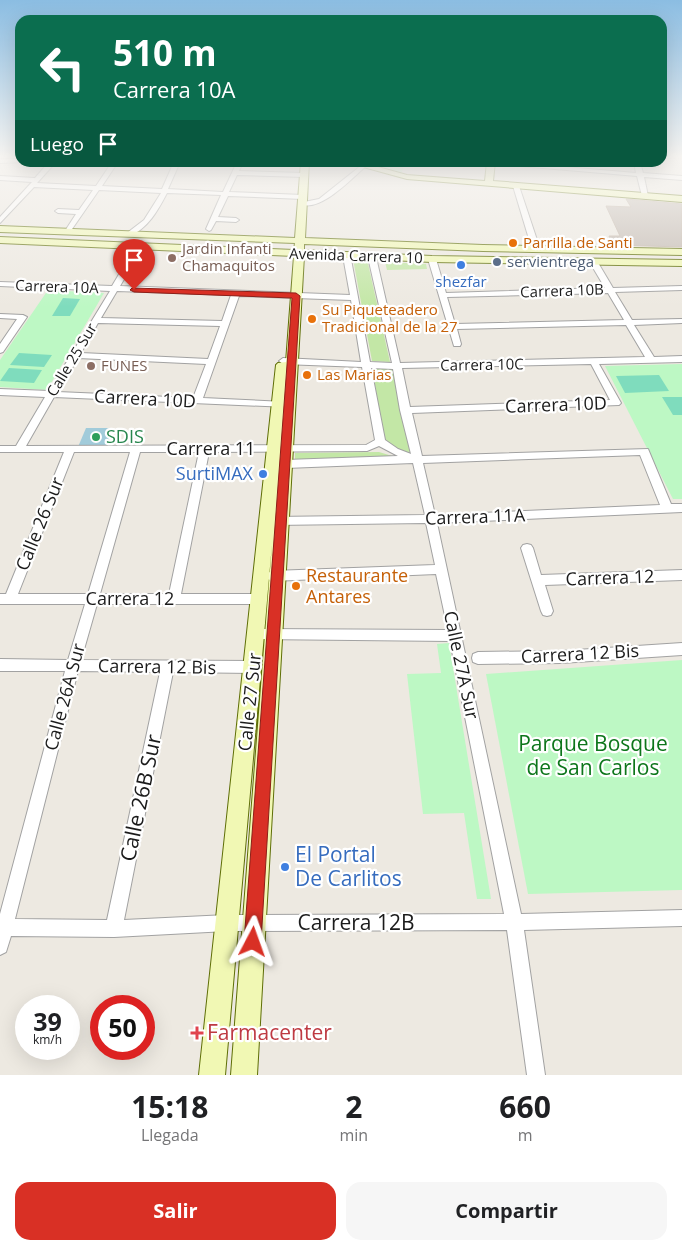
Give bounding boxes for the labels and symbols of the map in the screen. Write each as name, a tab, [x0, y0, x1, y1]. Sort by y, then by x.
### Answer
place label: Parrilla de Santi	[523, 232, 633, 252]
marker: Parrilla de Santi	[507, 237, 519, 249]
place label: Jardin Infanti Chamaquitos	[180, 238, 275, 275]
pin	[113, 239, 155, 290]
street label: Avenida Carrera 10	[289, 243, 423, 267]
place label: servientrega	[507, 251, 594, 271]
marker: Jardin Infanti Chamaquitos	[166, 252, 178, 264]
marker: servientrega	[491, 256, 503, 268]
marker: shezfar	[455, 259, 467, 271]
place label: shezfar	[435, 271, 487, 291]
street label: Carrera 10A	[15, 275, 100, 297]
street label: Carrera 10B	[520, 279, 604, 301]
place label: Su Piqueteadero Tradicional de la 27	[322, 299, 458, 336]
marker: Su Piqueteadero Tradicional de la 27	[306, 313, 318, 325]
street label: Calle 25 Sur	[41, 319, 101, 400]
street label: Carrera 10C	[440, 353, 524, 375]
place label: FUNES	[101, 355, 148, 375]
marker: FUNES	[85, 360, 97, 372]
place label: Las Marias	[317, 364, 391, 384]
marker: Las Marias	[301, 369, 313, 381]
street label: Carrera 10D	[94, 383, 197, 413]
street label: Carrera 10D	[505, 390, 607, 418]
place label: SDIS	[106, 424, 144, 448]
marker: SDIS	[90, 431, 102, 443]
street label: Carrera 11	[167, 436, 255, 460]
place label: SurtiMAX	[176, 461, 254, 485]
marker: SurtiMAX	[257, 468, 269, 480]
street label: Calle 26 Sur	[9, 473, 69, 574]
street label: Carrera 11A	[424, 502, 526, 530]
place label: Restaurante Antares	[306, 563, 408, 608]
street label: Carrera 12	[565, 563, 655, 591]
marker: Restaurante Antares	[290, 580, 302, 592]
street label: Carrera 12	[86, 586, 174, 610]
street label: Calle 27A Sur	[439, 608, 485, 722]
street label: Carrera 12 Bis	[520, 638, 640, 668]
street label: Calle 26A Sur	[38, 640, 90, 753]
street label: Calle 27 Sur	[232, 651, 266, 752]
street label: Carrera 12 Bis	[98, 653, 216, 679]
park label: Parque Bosque de San Carlos	[518, 729, 668, 781]
street label: Calle 26B Sur	[113, 732, 167, 864]
place label: El Portal De Carlitos	[295, 840, 402, 892]
marker: El Portal De Carlitos	[279, 861, 291, 873]
street label: Carrera 12B	[297, 908, 415, 936]
position arrow	[226, 915, 278, 967]
speed limit sign: 50	[90, 995, 155, 1060]
place label: Farmacenter	[207, 1018, 332, 1046]
marker: Farmacenter	[191, 1027, 203, 1039]

